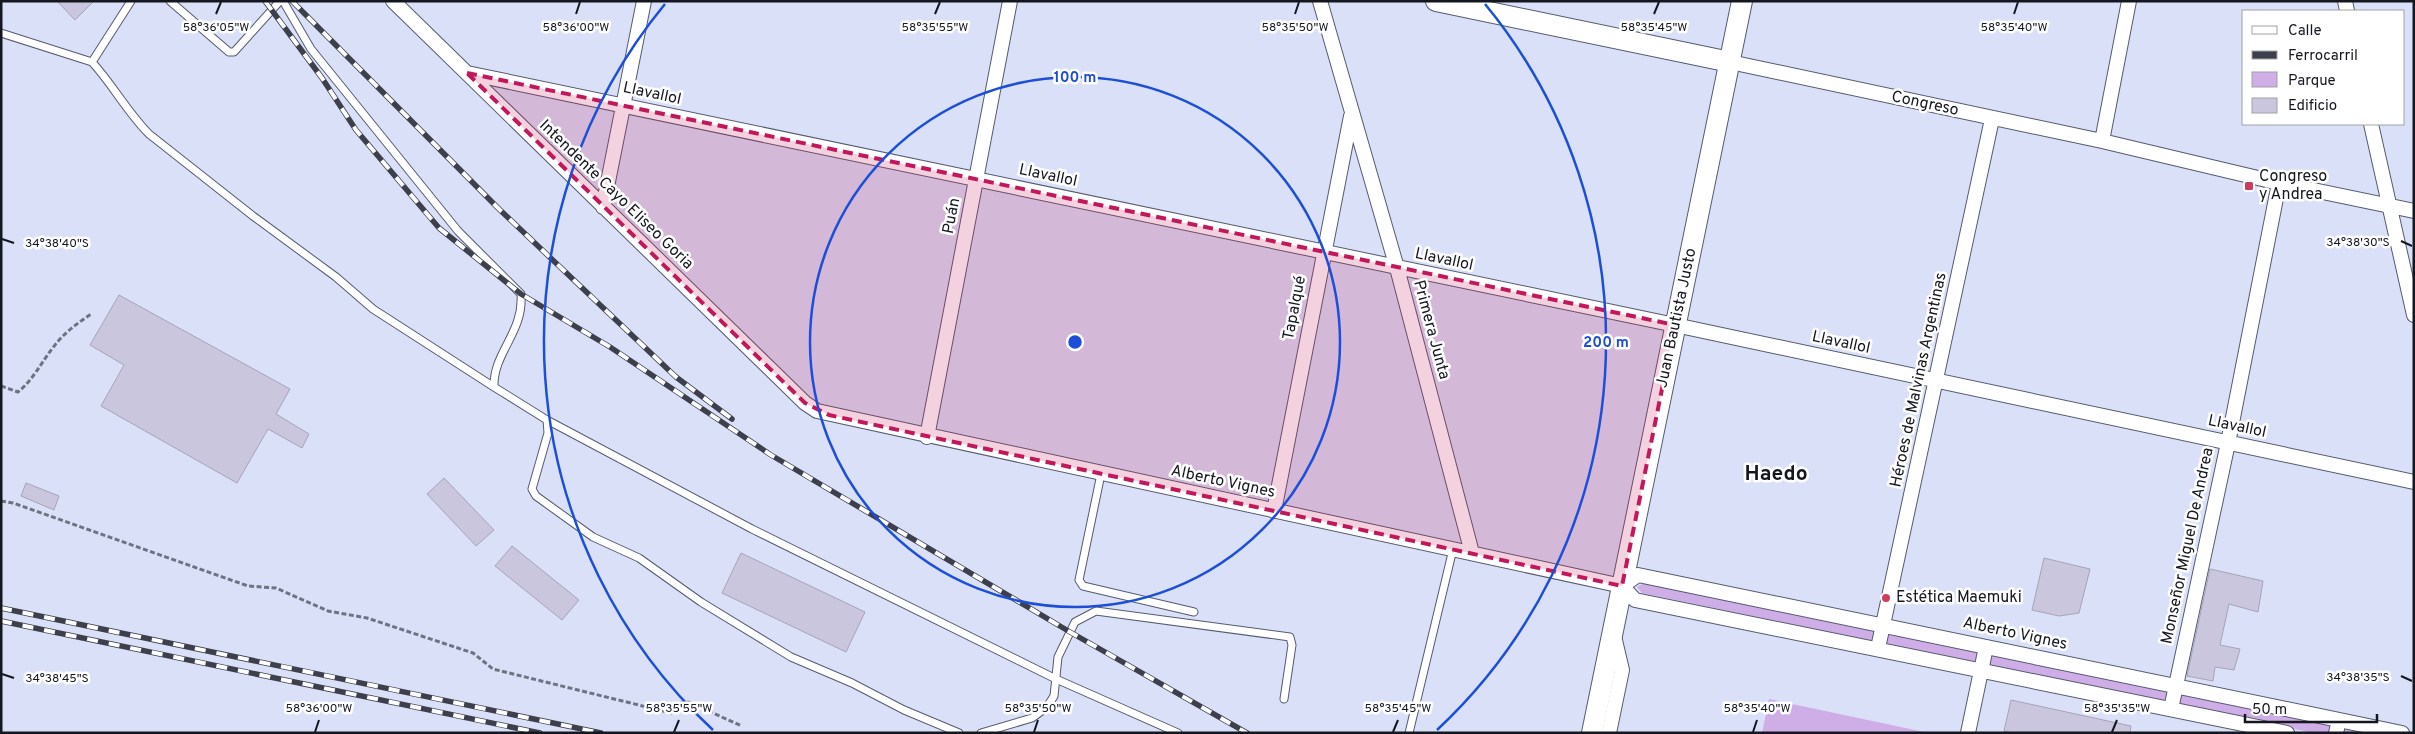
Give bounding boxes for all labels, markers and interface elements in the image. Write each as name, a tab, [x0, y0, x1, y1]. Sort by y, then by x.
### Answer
legend	[2242, 10, 2405, 125]
text: 58°36'05"W	[183, 20, 249, 36]
text: 58°36'00"W	[543, 20, 609, 36]
text: 58°35'55"W	[902, 20, 968, 36]
text: 58°35'50"W	[1262, 20, 1329, 36]
text: 58°35'45"W	[1621, 20, 1687, 36]
text: 58°35'40"W	[1980, 20, 2048, 36]
text: Calle	[2288, 22, 2322, 41]
text: Ferrocarril	[2288, 47, 2358, 66]
text: 100 m	[1054, 69, 1096, 88]
text: Parque	[2288, 72, 2336, 91]
street label: Llavallol	[621, 78, 683, 110]
street label: Congreso	[1890, 87, 1960, 121]
text: Edificio	[2288, 97, 2337, 116]
street label: Intendente Cayo Eliseo Goria	[535, 116, 697, 274]
street label: Llavallol	[1017, 160, 1079, 192]
place label: Congreso y Andrea	[2259, 167, 2327, 205]
marker: Congreso y Andrea	[2243, 180, 2255, 192]
street label: Puán	[939, 196, 965, 236]
text: 34°38'30"S	[2326, 235, 2390, 251]
text: 34°38'40"S	[25, 236, 89, 252]
street label: Llavallol	[1413, 244, 1475, 276]
street label: Juan Bautista Justo	[1652, 246, 1702, 390]
street label: Héroes de Malvinas Argentinas	[1886, 271, 1952, 489]
street label: Tapalqué	[1279, 274, 1311, 342]
street label: Primera Junta	[1408, 278, 1454, 382]
street label: Llavallol	[1810, 327, 1872, 359]
centre of rings	[1066, 333, 1084, 351]
text: 200 m	[1583, 334, 1629, 353]
street label: Llavallol	[2206, 411, 2268, 443]
street label: Monseñor Miguel De Andrea	[2157, 446, 2219, 646]
street label: Alberto Vignes	[1169, 461, 1277, 503]
district label: Haedo	[1744, 461, 1808, 488]
place label: Estética Maemuki	[1896, 588, 2022, 608]
marker: Estética Maemuki	[1880, 592, 1892, 604]
street label: Alberto Vignes	[1961, 613, 2069, 655]
text: 34°38'35"S	[2326, 670, 2390, 686]
text: 34°38'45"S	[25, 671, 89, 687]
scale bar	[2245, 692, 2378, 724]
text: 58°36'00"W	[286, 701, 352, 717]
text: 58°35'55"W	[646, 701, 712, 717]
text: 58°35'50"W	[1005, 701, 1072, 717]
text: 58°35'45"W	[1365, 701, 1431, 717]
text: 58°35'40"W	[1723, 701, 1791, 717]
text: 58°35'35"W	[2084, 701, 2150, 717]
text: 50 m	[2252, 701, 2287, 720]

